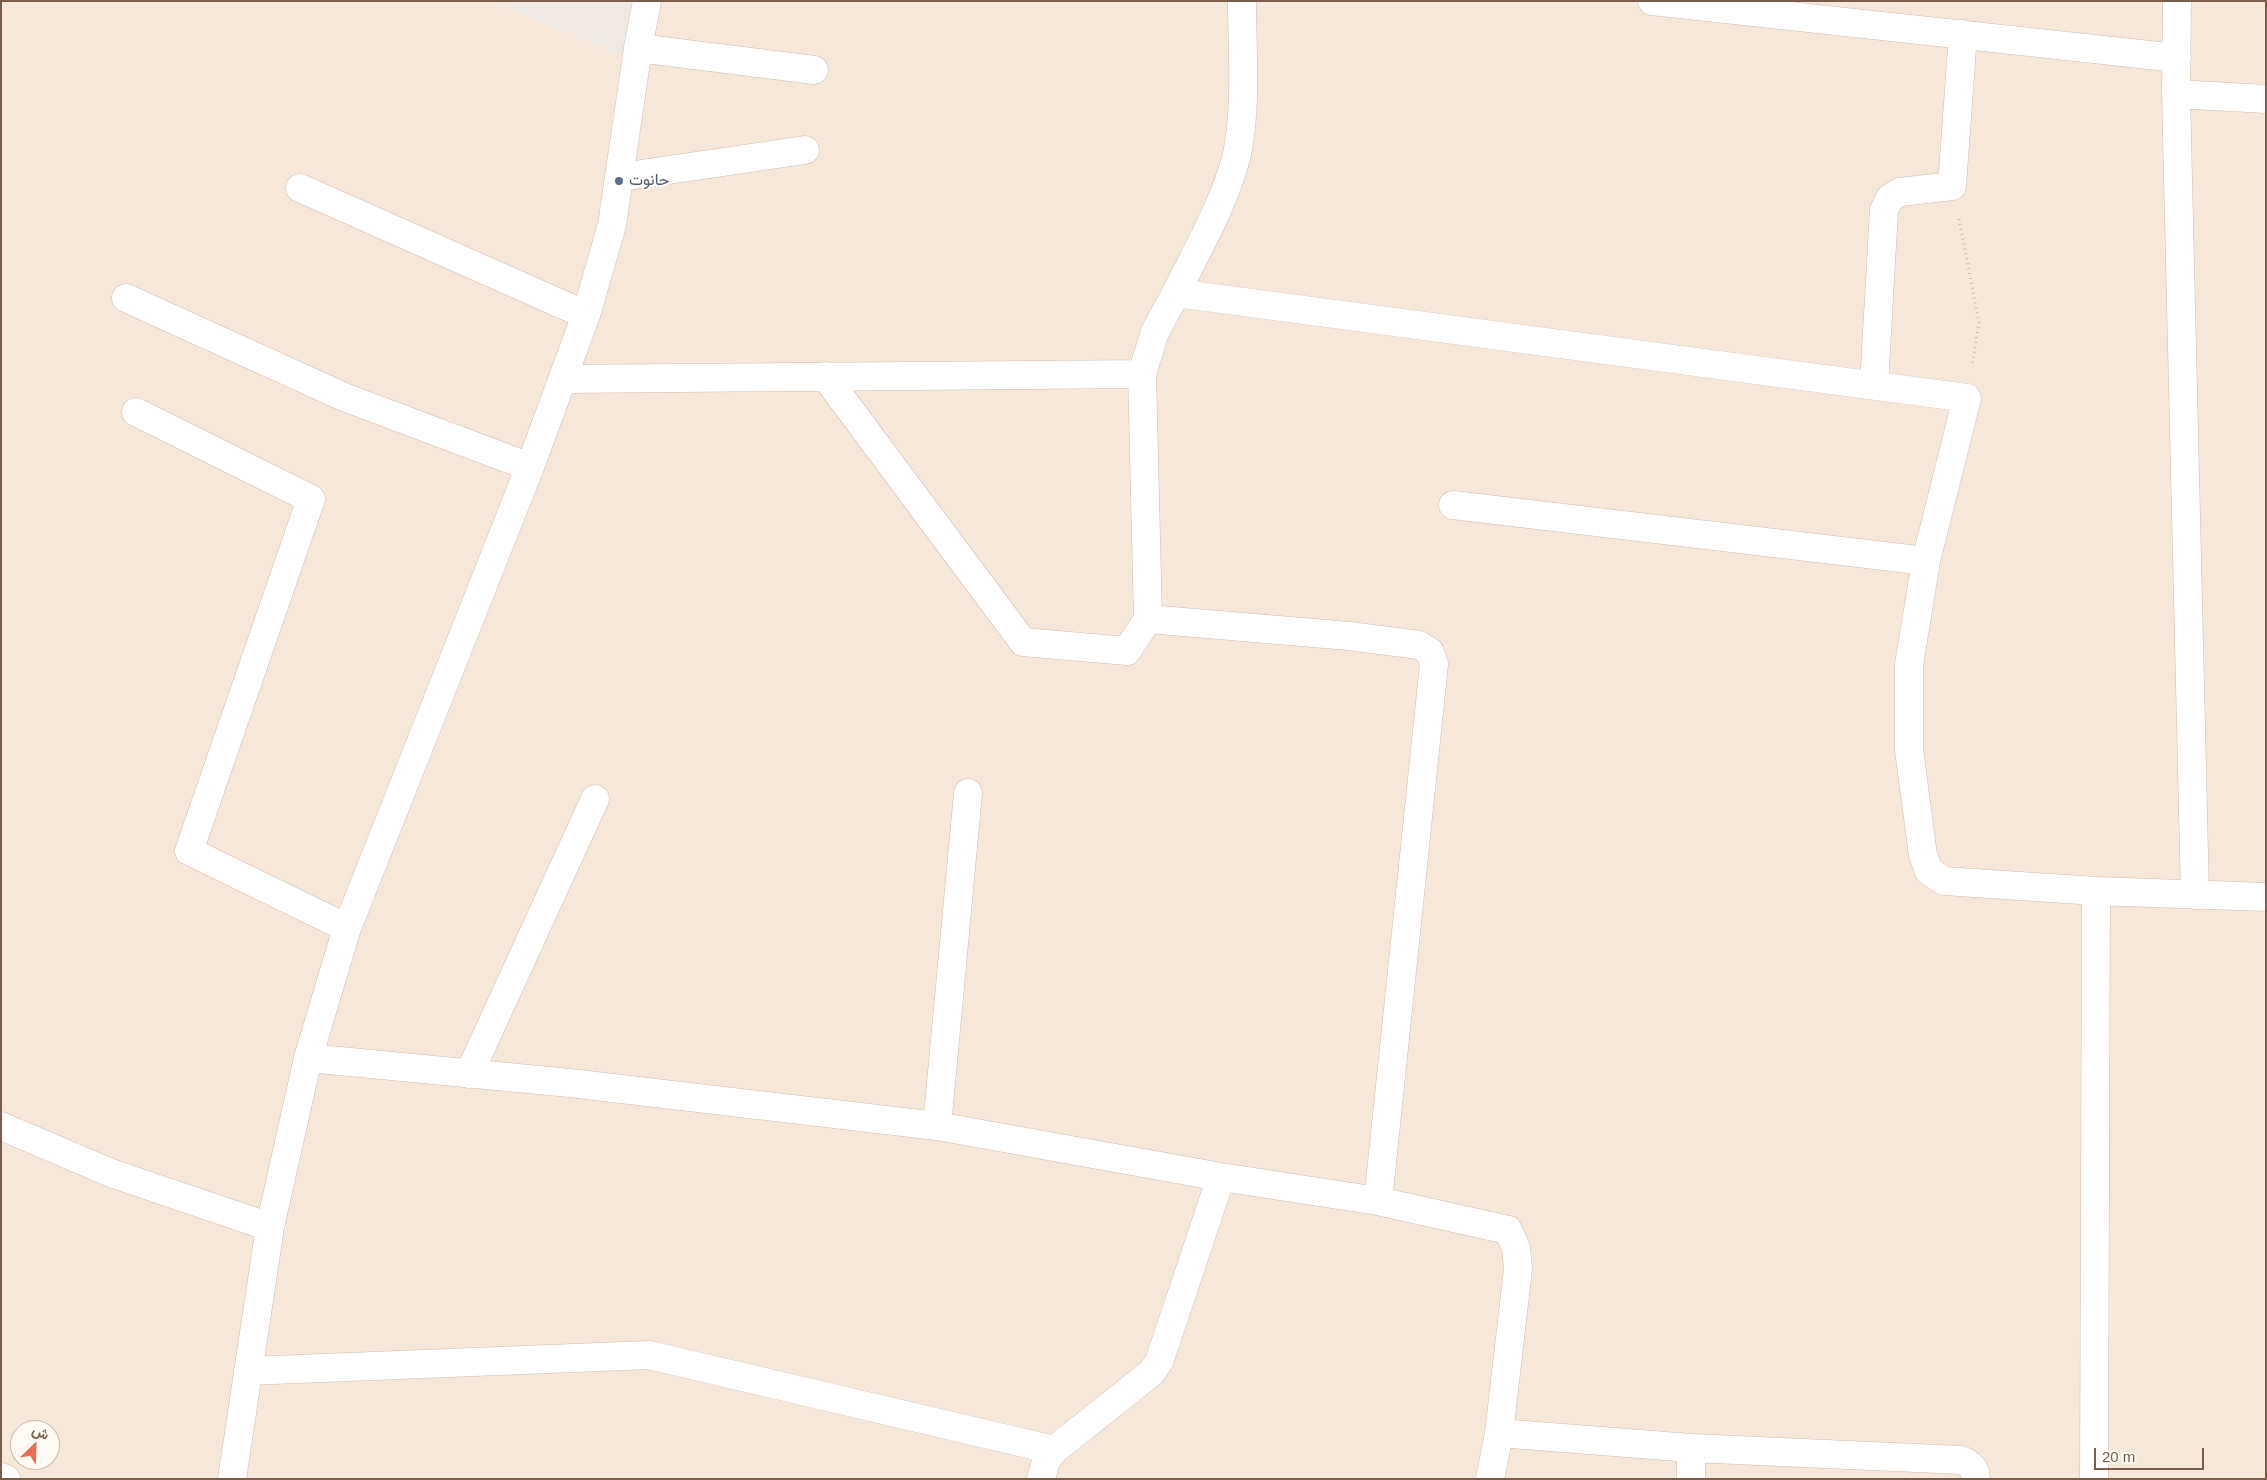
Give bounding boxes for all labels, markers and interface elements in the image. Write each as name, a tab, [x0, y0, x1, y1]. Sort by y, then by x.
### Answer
place label: حانوت	[629, 171, 670, 191]
marker: حانوت	[613, 175, 625, 187]
north arrow	[10, 1420, 60, 1470]
text: ش	[30, 1421, 52, 1443]
scale bar	[2097, 1438, 2207, 1470]
text: 20 m	[2102, 1448, 2135, 1465]

